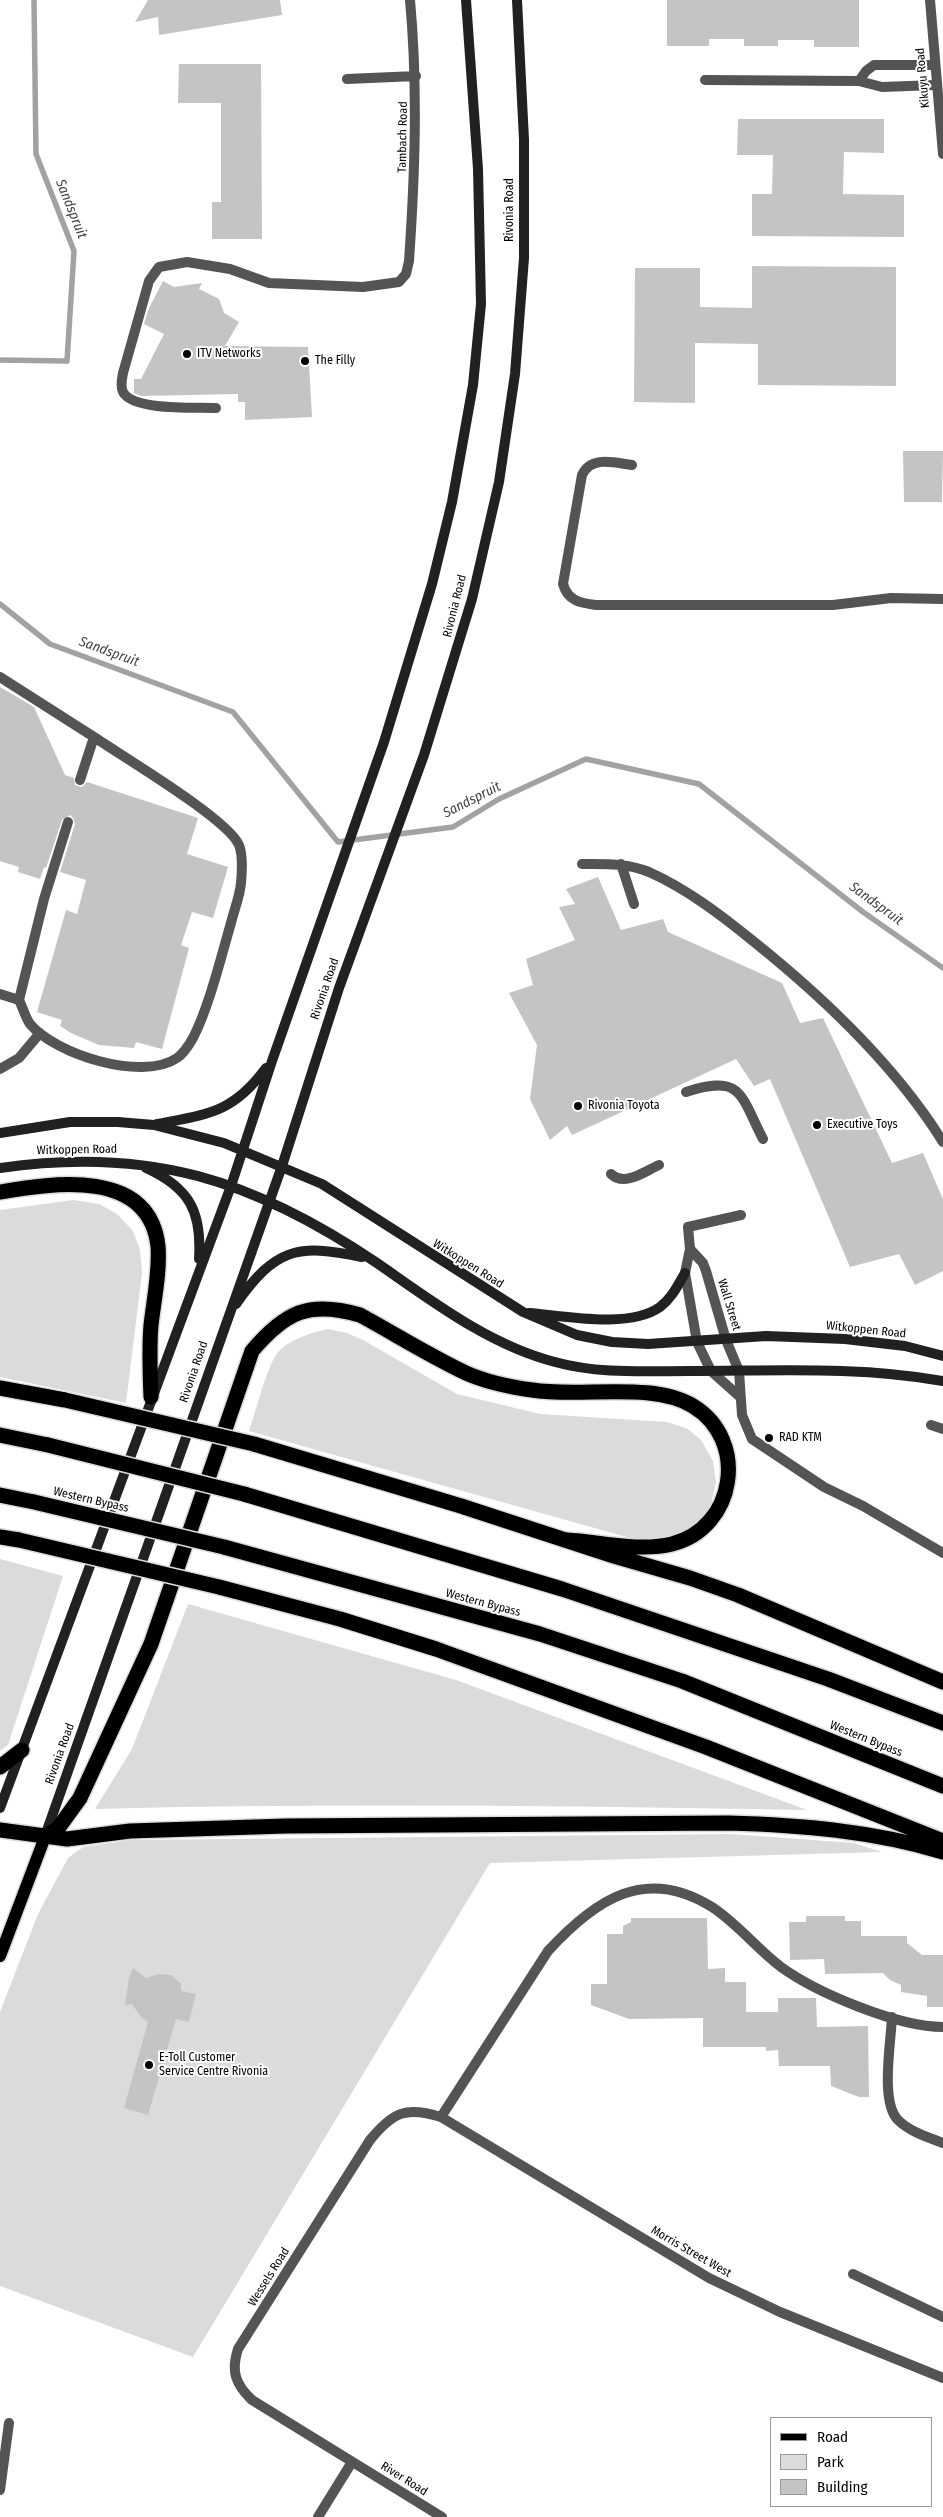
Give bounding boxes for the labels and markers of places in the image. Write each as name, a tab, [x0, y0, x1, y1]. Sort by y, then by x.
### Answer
place label: ITV Networks	[197, 347, 261, 361]
marker: ITV Networks	[181, 348, 193, 360]
place label: The Filly	[315, 354, 355, 368]
marker: The Filly	[299, 355, 311, 367]
place label: Rivonia Toyota	[588, 1099, 660, 1113]
marker: Rivonia Toyota	[572, 1100, 584, 1112]
place label: Executive Toys	[827, 1118, 898, 1132]
marker: Executive Toys	[811, 1119, 823, 1131]
place label: RAD KTM	[779, 1431, 822, 1445]
marker: RAD KTM	[763, 1432, 775, 1444]
place label: E-Toll Customer Service Centre Rivonia	[159, 2051, 268, 2079]
marker: E-Toll Customer Service Centre Rivonia	[143, 2059, 155, 2071]

